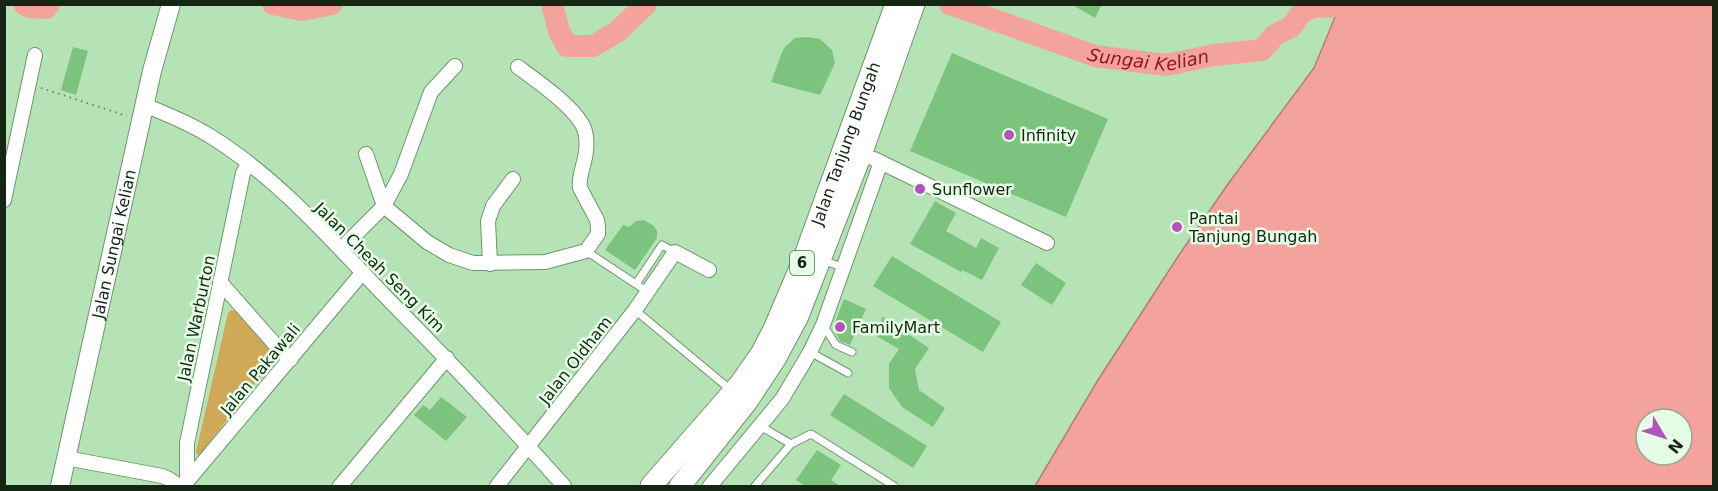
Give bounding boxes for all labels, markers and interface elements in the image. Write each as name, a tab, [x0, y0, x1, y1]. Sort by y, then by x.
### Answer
water label: Sungai Kelian	[1085, 43, 1211, 75]
street label: Jalan Tanjung Bungah	[807, 59, 884, 229]
place label: Infinity	[1021, 126, 1076, 145]
marker: Infinity	[1002, 128, 1016, 142]
street label: Jalan Sungai Kelian	[88, 168, 140, 321]
place label: Sunflower	[932, 180, 1012, 199]
marker: Sunflower	[913, 182, 927, 196]
street label: Jalan Cheah Seng Kim	[310, 198, 449, 336]
place label: Pantai Tanjung Bungah	[1188, 209, 1317, 246]
marker: Pantai Tanjung Bungah	[1170, 220, 1184, 234]
road number: 6	[790, 251, 814, 275]
street label: Jalan Warburton	[174, 253, 219, 384]
street label: Jalan Oldham	[534, 312, 616, 409]
place label: FamilyMart	[852, 318, 940, 337]
street label: Jalan Pakawali	[216, 320, 304, 420]
marker: FamilyMart	[833, 320, 847, 334]
north arrow	[1634, 407, 1694, 467]
text: N	[1664, 435, 1687, 457]

